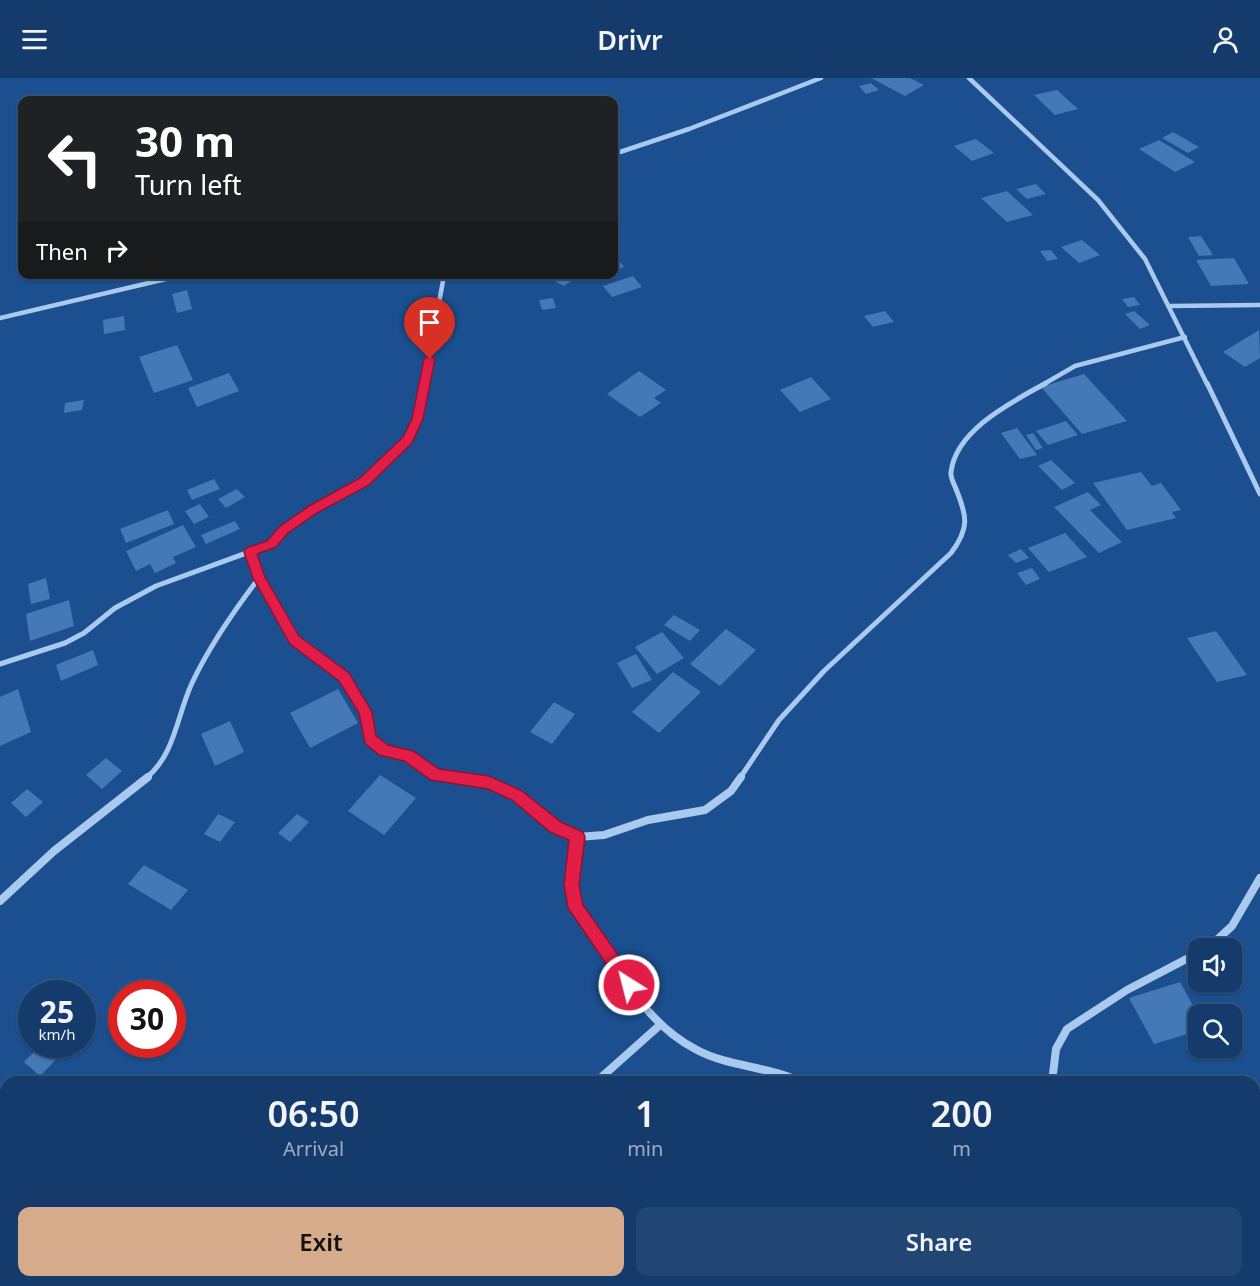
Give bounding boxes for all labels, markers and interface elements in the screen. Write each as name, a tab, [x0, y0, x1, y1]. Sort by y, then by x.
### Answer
text: Drivr	[597, 21, 663, 58]
icon: menu	[18, 23, 51, 56]
icon: person	[1209, 23, 1242, 56]
text: 30 m	[135, 112, 235, 169]
icon: left	[36, 120, 114, 198]
text: Turn left	[135, 166, 241, 203]
icon: right	[100, 234, 133, 267]
text: Then	[36, 236, 88, 266]
pin	[404, 297, 455, 359]
icon: arrive	[413, 306, 446, 339]
map controls	[1188, 938, 1242, 1058]
button: sound	[1188, 938, 1242, 992]
position arrow	[597, 953, 661, 1017]
speed limit sign: 30	[108, 980, 186, 1058]
text: 25	[40, 991, 74, 1032]
button: search	[1188, 1004, 1242, 1058]
text: km/h	[39, 1024, 75, 1044]
text: 06:50	[267, 1089, 360, 1138]
text: 1	[635, 1089, 656, 1138]
text: 200	[931, 1089, 993, 1138]
text: Arrival	[283, 1135, 344, 1162]
text: min	[627, 1135, 663, 1162]
text: m	[952, 1135, 971, 1162]
button: Exit	[18, 1207, 624, 1276]
button: Share	[636, 1207, 1242, 1276]

